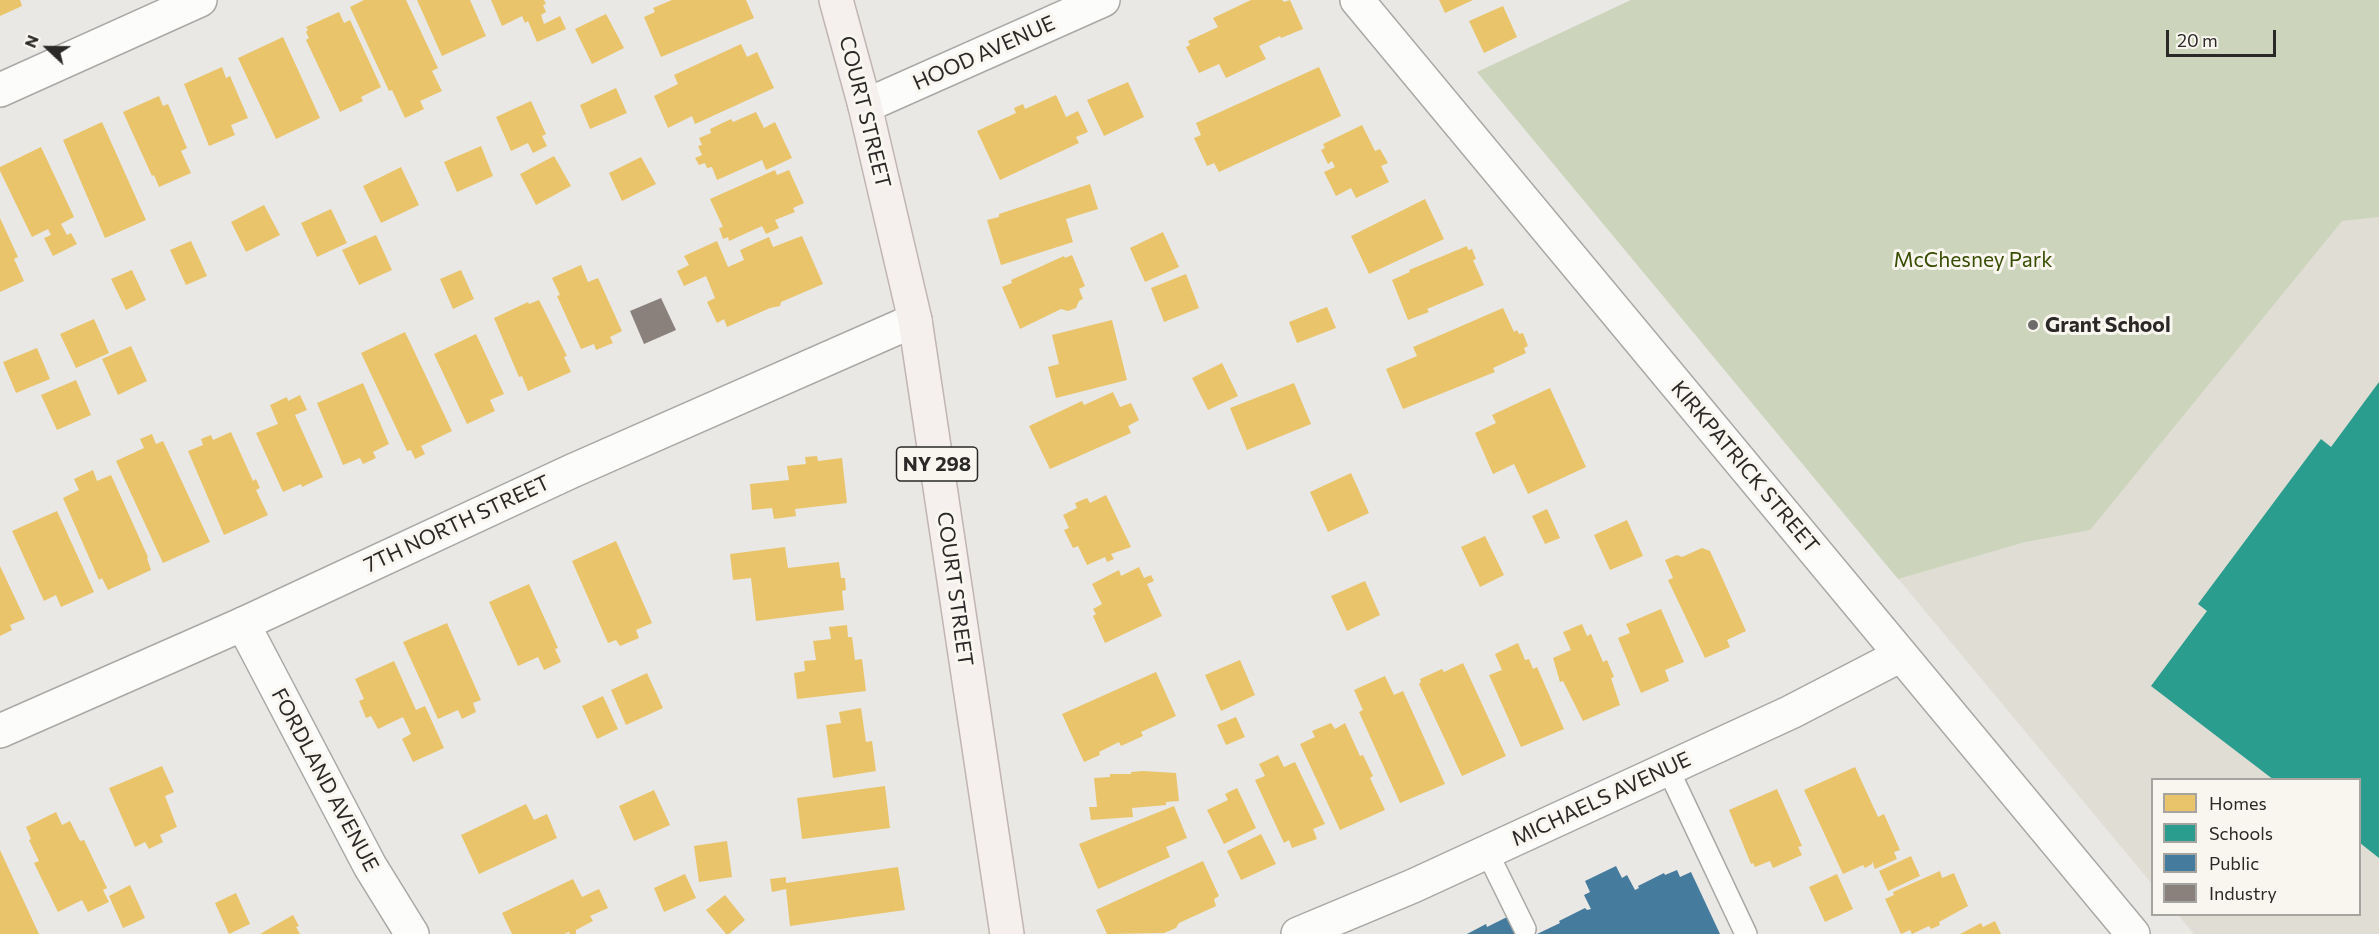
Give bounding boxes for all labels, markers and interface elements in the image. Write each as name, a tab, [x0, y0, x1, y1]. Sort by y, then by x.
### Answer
street label: HOOD AVENUE	[909, 10, 1059, 96]
north arrow	[18, 18, 78, 78]
scale bar	[2169, 18, 2278, 56]
text: 20 m	[2177, 29, 2218, 51]
text: N	[20, 32, 42, 50]
street label: COURT STREET	[834, 33, 896, 191]
park label: McChesney Park	[1893, 247, 2053, 273]
place label: Grant School	[2045, 312, 2171, 338]
marker: Grant School	[2026, 318, 2040, 332]
street label: KIRKPATRICK STREET	[1666, 376, 1824, 558]
road number: NY 298	[896, 447, 978, 481]
street label: 7TH NORTH STREET	[360, 470, 554, 578]
street label: COURT STREET	[932, 510, 978, 668]
street label: FORDLAND AVENUE	[266, 684, 384, 876]
street label: MICHAELS AVENUE	[1507, 746, 1695, 852]
legend	[2151, 778, 2361, 916]
text: Homes	[2209, 792, 2267, 814]
text: Schools	[2209, 822, 2273, 844]
text: Public	[2209, 852, 2259, 874]
text: Industry	[2209, 882, 2277, 904]

